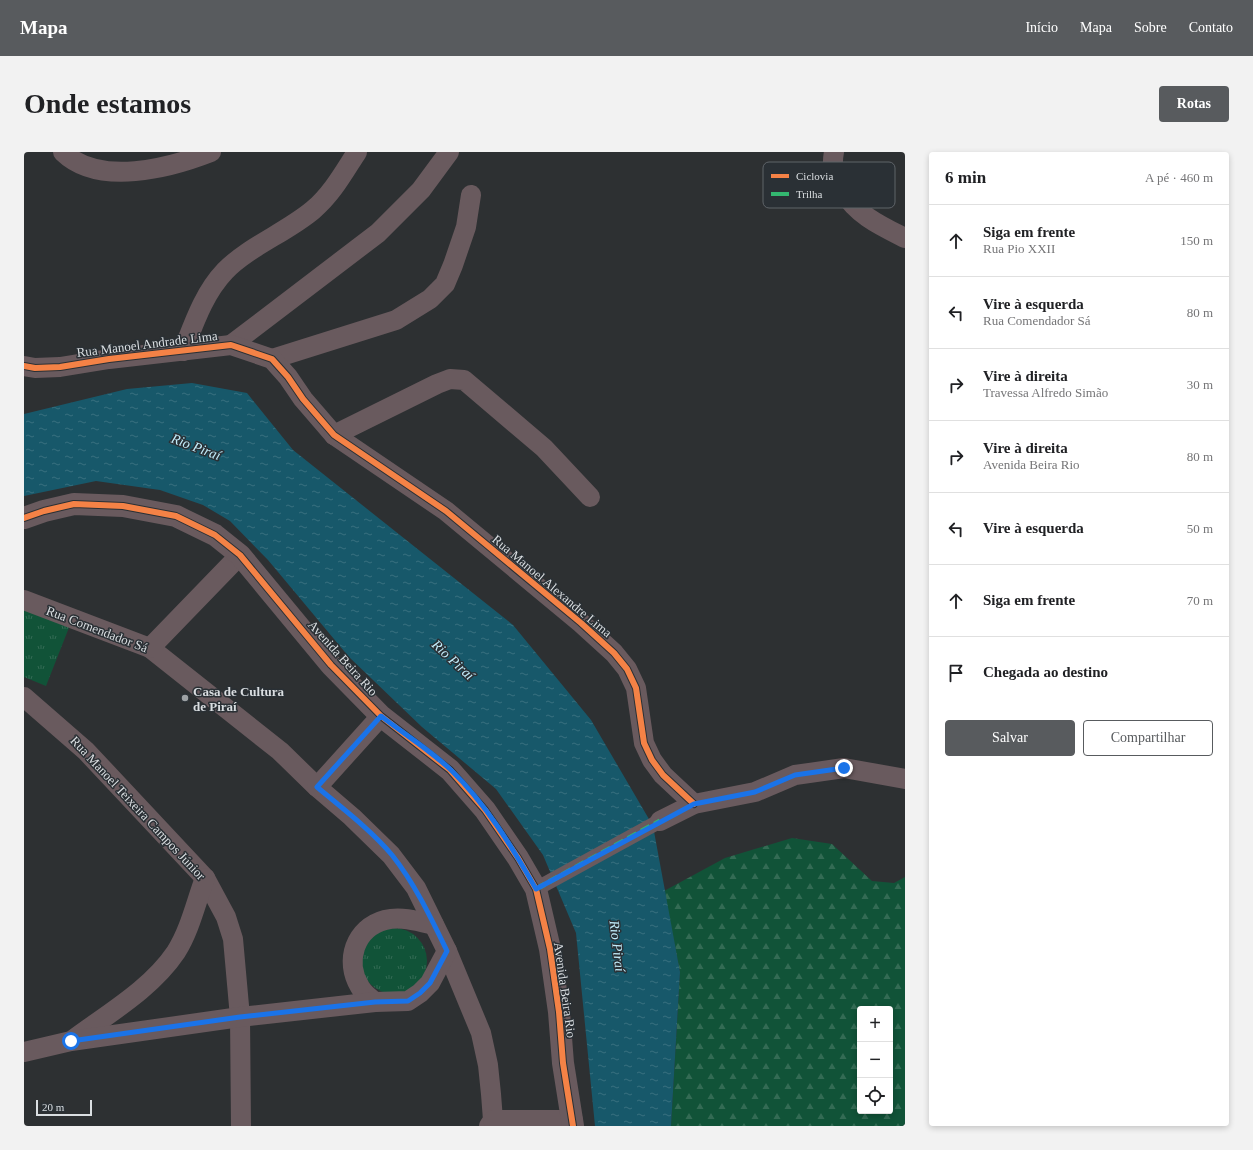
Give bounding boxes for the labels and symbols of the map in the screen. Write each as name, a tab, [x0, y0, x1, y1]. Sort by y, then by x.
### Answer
legend	[763, 162, 895, 208]
text: Ciclovia	[796, 170, 833, 182]
text: Trilha	[796, 188, 823, 200]
street label: Rua Manoel Andrade Lima	[76, 328, 219, 360]
water label: Rio Piraí	[168, 430, 224, 464]
street label: Rua Manoel Alexandre Lima	[489, 532, 615, 641]
street label: Rua Comendador Sá	[44, 603, 150, 655]
street label: Avenida Beira Rio	[305, 617, 381, 699]
water label: Rio Piraí	[428, 636, 478, 684]
place label: Casa de Cultura de Piraí	[193, 684, 285, 714]
marker: Casa de Cultura de Piraí	[180, 693, 190, 703]
street label: Rua Manoel Teixeira Campos Júnior	[67, 733, 209, 883]
route end	[835, 759, 853, 777]
water label: Rio Piraí	[606, 918, 628, 974]
street label: Avenida Beira Rio	[551, 941, 579, 1039]
route start	[62, 1032, 80, 1050]
scale bar	[36, 1098, 92, 1117]

